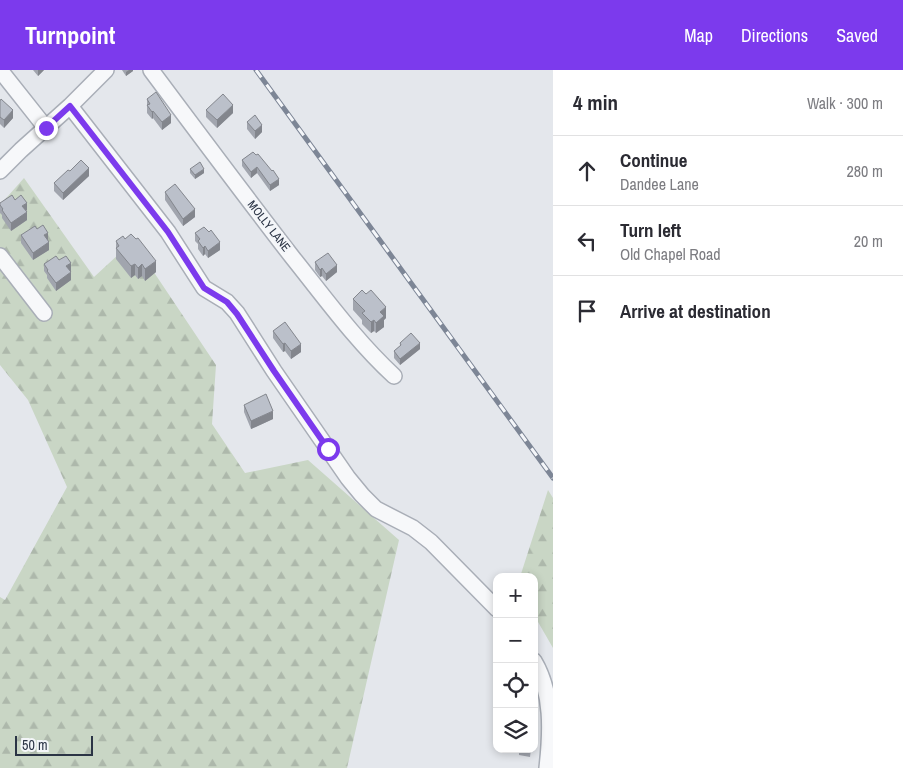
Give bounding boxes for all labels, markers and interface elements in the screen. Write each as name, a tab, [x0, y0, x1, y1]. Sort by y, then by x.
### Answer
text: Turnpoint	[25, 19, 115, 51]
text: Map	[684, 23, 713, 48]
text: Directions	[741, 23, 808, 48]
text: Saved	[836, 23, 878, 48]
text: 4 min	[573, 88, 618, 117]
text: Walk · 300 m	[807, 92, 883, 114]
route end	[35, 117, 58, 140]
text: Continue	[620, 147, 688, 173]
icon: ahead	[573, 157, 601, 185]
text: 280 m	[847, 160, 883, 182]
text: Dandee Lane	[620, 173, 699, 195]
street label: MOLLY LANE	[244, 197, 294, 255]
text: Turn left	[620, 217, 681, 243]
icon: left	[573, 227, 601, 255]
text: 20 m	[854, 230, 883, 252]
text: Old Chapel Road	[620, 243, 721, 265]
icon: arrive	[573, 297, 601, 325]
text: Arrive at destination	[620, 298, 771, 324]
route start	[317, 438, 340, 461]
map controls	[493, 573, 538, 753]
button: +	[493, 573, 538, 618]
button: −	[493, 618, 538, 663]
button: locate	[493, 663, 538, 708]
button: layers	[493, 708, 538, 753]
scale bar	[15, 733, 92, 756]
text: 50 m	[22, 736, 48, 754]

